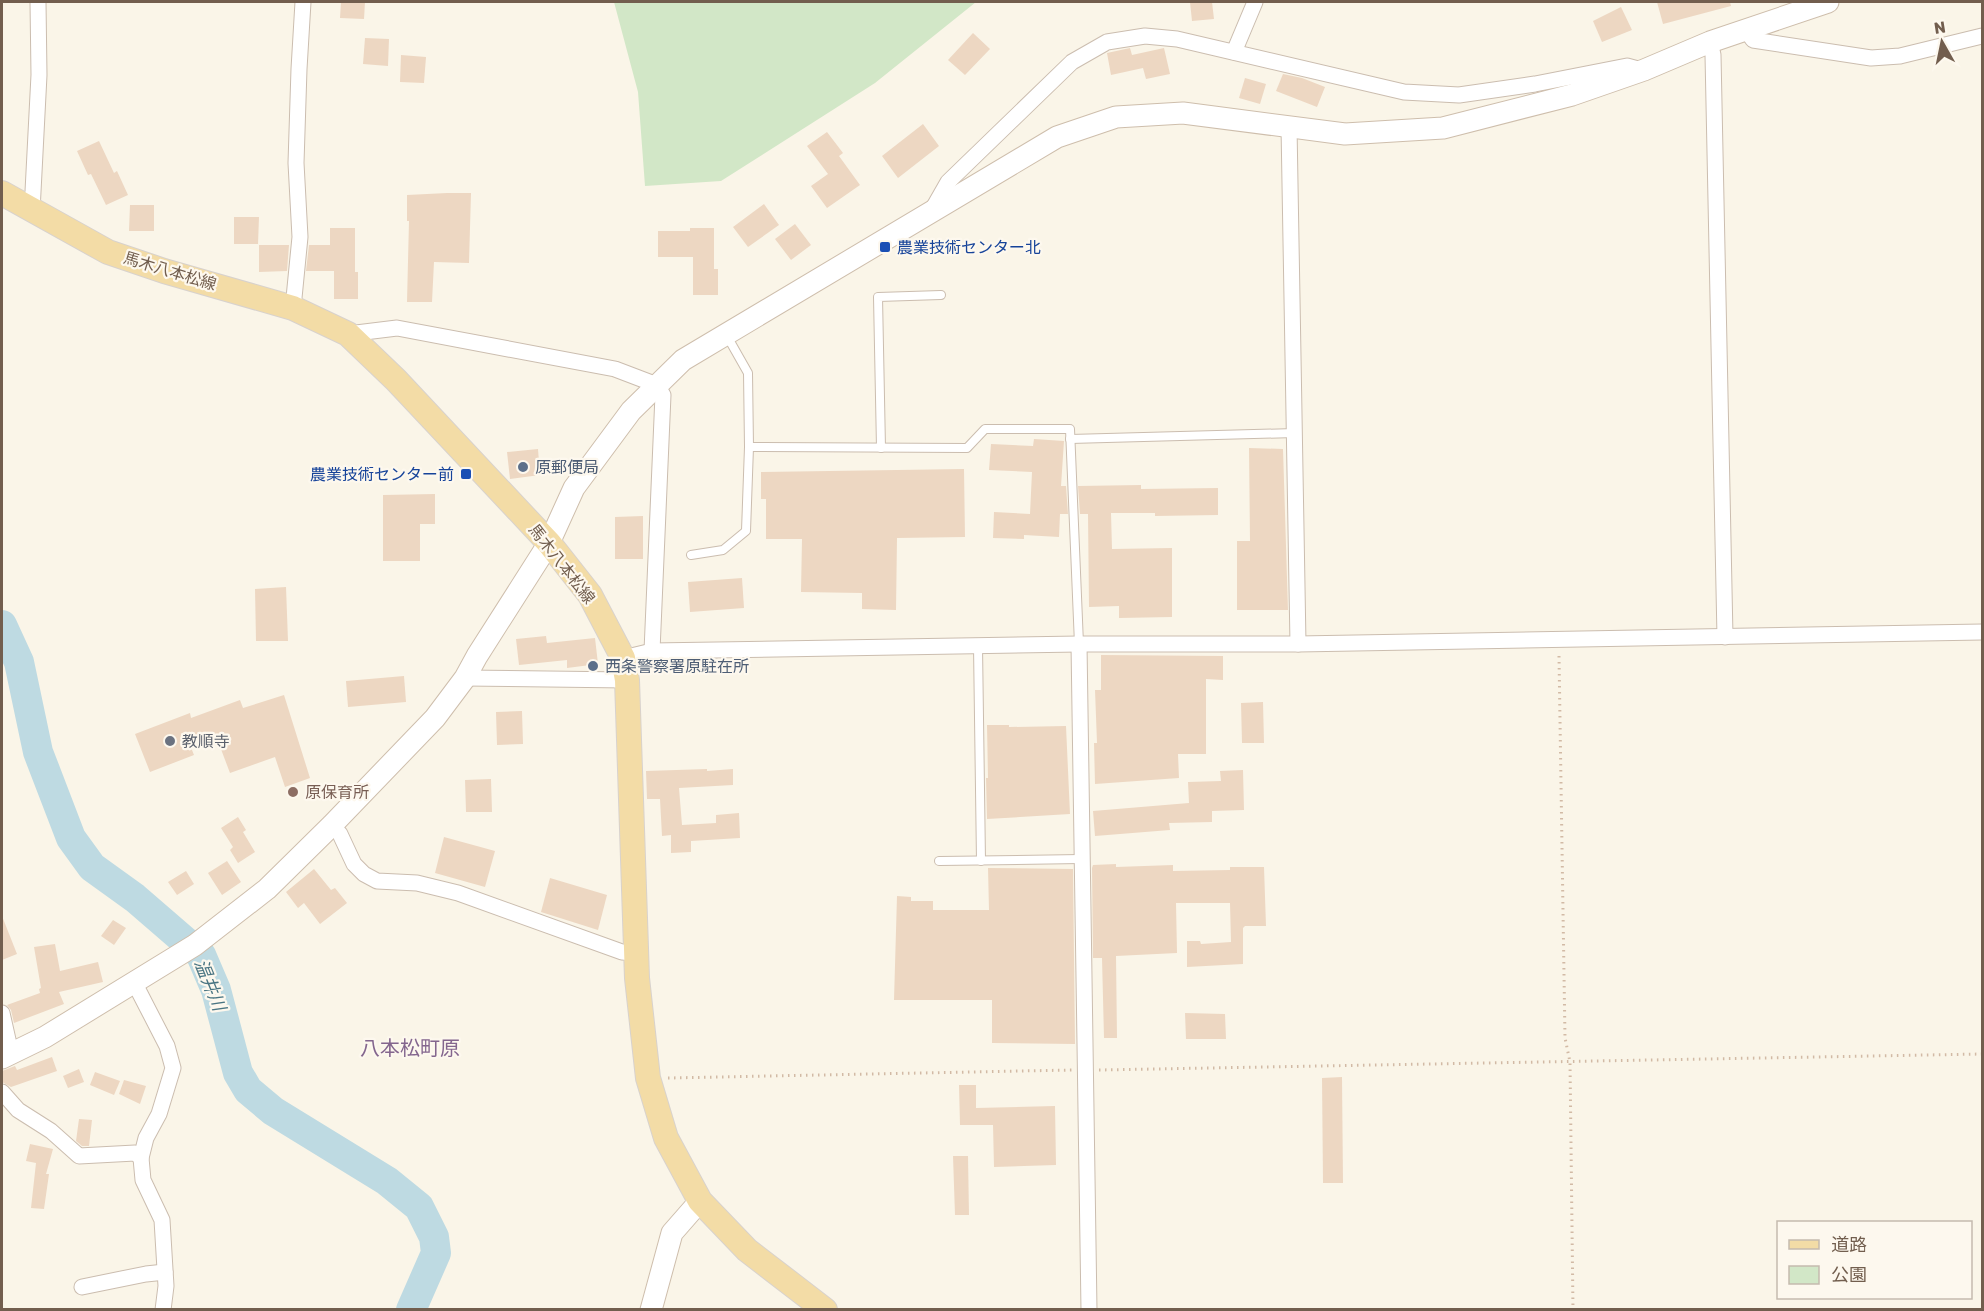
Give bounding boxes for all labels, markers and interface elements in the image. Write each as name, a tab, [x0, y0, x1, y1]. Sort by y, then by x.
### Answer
north arrow	[1912, 12, 1972, 72]
text: N	[1933, 17, 1947, 38]
place label: 農業技術センター北	[897, 238, 1041, 257]
marker: 農業技術センター北	[878, 240, 892, 254]
street label: 馬木八本松線	[121, 248, 219, 294]
place label: 原郵便局	[535, 458, 599, 477]
marker: 原郵便局	[516, 460, 530, 474]
place label: 農業技術センター前	[310, 465, 454, 484]
marker: 農業技術センター前	[459, 467, 473, 481]
street label: 馬木八本松線	[525, 520, 599, 608]
place label: 西条警察署原駐在所	[605, 657, 749, 676]
marker: 西条警察署原駐在所	[586, 659, 600, 673]
place label: 教順寺	[182, 732, 230, 751]
marker: 教順寺	[163, 734, 177, 748]
place label: 原保育所	[305, 783, 369, 802]
marker: 原保育所	[286, 785, 300, 799]
water label: 温井川	[190, 956, 231, 1016]
district label: 八本松町原	[360, 1036, 460, 1060]
legend	[1777, 1221, 1972, 1299]
text: 道路	[1831, 1234, 1867, 1256]
text: 公園	[1831, 1264, 1867, 1286]

